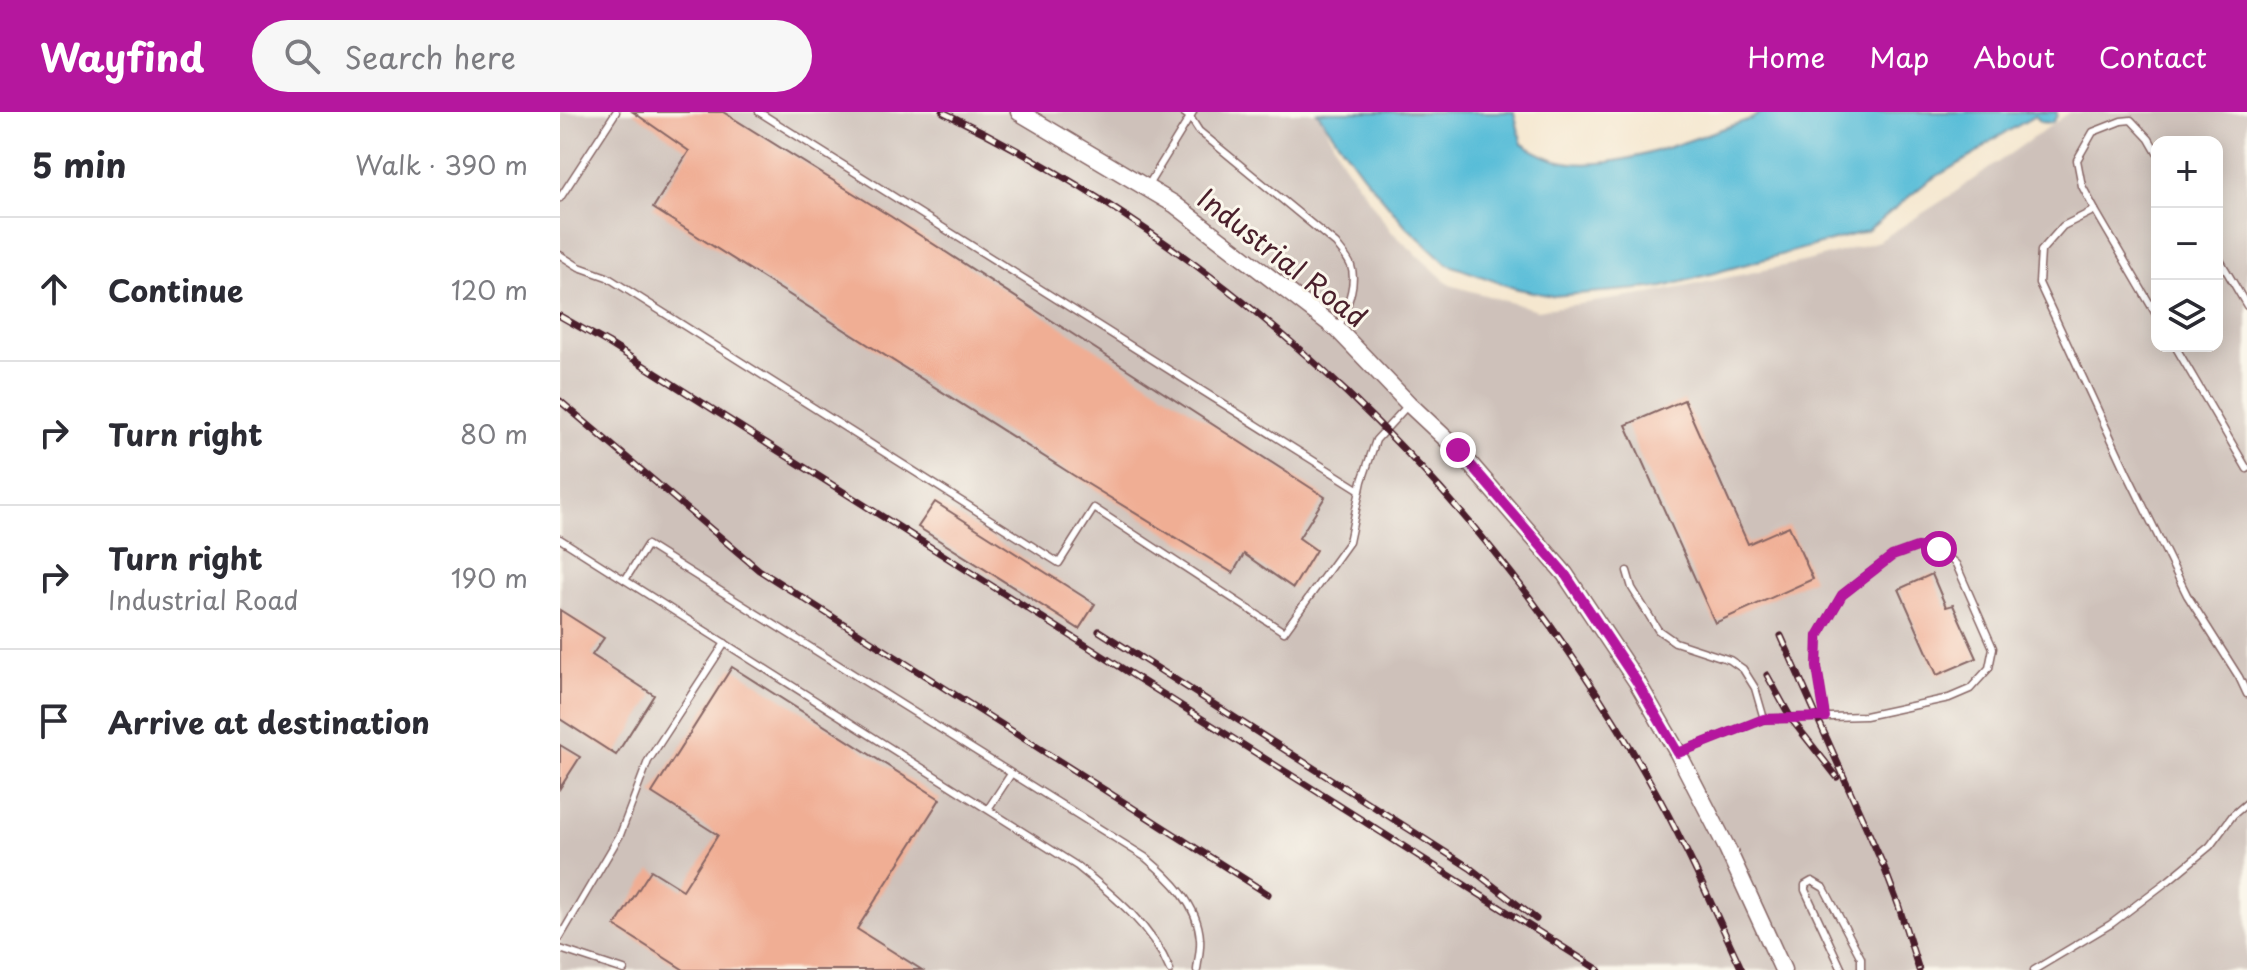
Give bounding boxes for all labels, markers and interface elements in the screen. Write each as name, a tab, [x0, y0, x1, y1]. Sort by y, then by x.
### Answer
search box	[252, 20, 812, 92]
text: Wayfind	[40, 28, 204, 85]
icon: search	[280, 34, 324, 78]
text: Search here	[344, 34, 516, 79]
text: Home	[1747, 35, 1825, 78]
text: Map	[1869, 35, 1929, 78]
text: About	[1973, 35, 2055, 78]
text: Contact	[2099, 35, 2207, 78]
map controls	[2151, 136, 2223, 352]
button: +	[2151, 136, 2223, 208]
text: 5 min	[32, 138, 126, 190]
text: Walk · 390 m	[355, 145, 528, 184]
street label: Industrial Road	[1189, 177, 1377, 337]
button: −	[2151, 208, 2223, 280]
icon: ahead	[32, 267, 76, 311]
text: Continue	[108, 267, 243, 312]
text: 120 m	[451, 270, 528, 309]
button: layers	[2151, 280, 2223, 352]
icon: right	[32, 411, 76, 455]
text: Turn right	[108, 411, 263, 456]
text: 80 m	[460, 414, 528, 453]
route end	[1440, 432, 1476, 468]
route start	[1921, 531, 1957, 567]
text: Turn right	[108, 535, 263, 580]
icon: right	[32, 555, 76, 599]
text: 190 m	[451, 558, 528, 597]
text: Industrial Road	[108, 580, 299, 619]
icon: arrive	[32, 699, 76, 743]
text: Arrive at destination	[108, 699, 430, 744]

